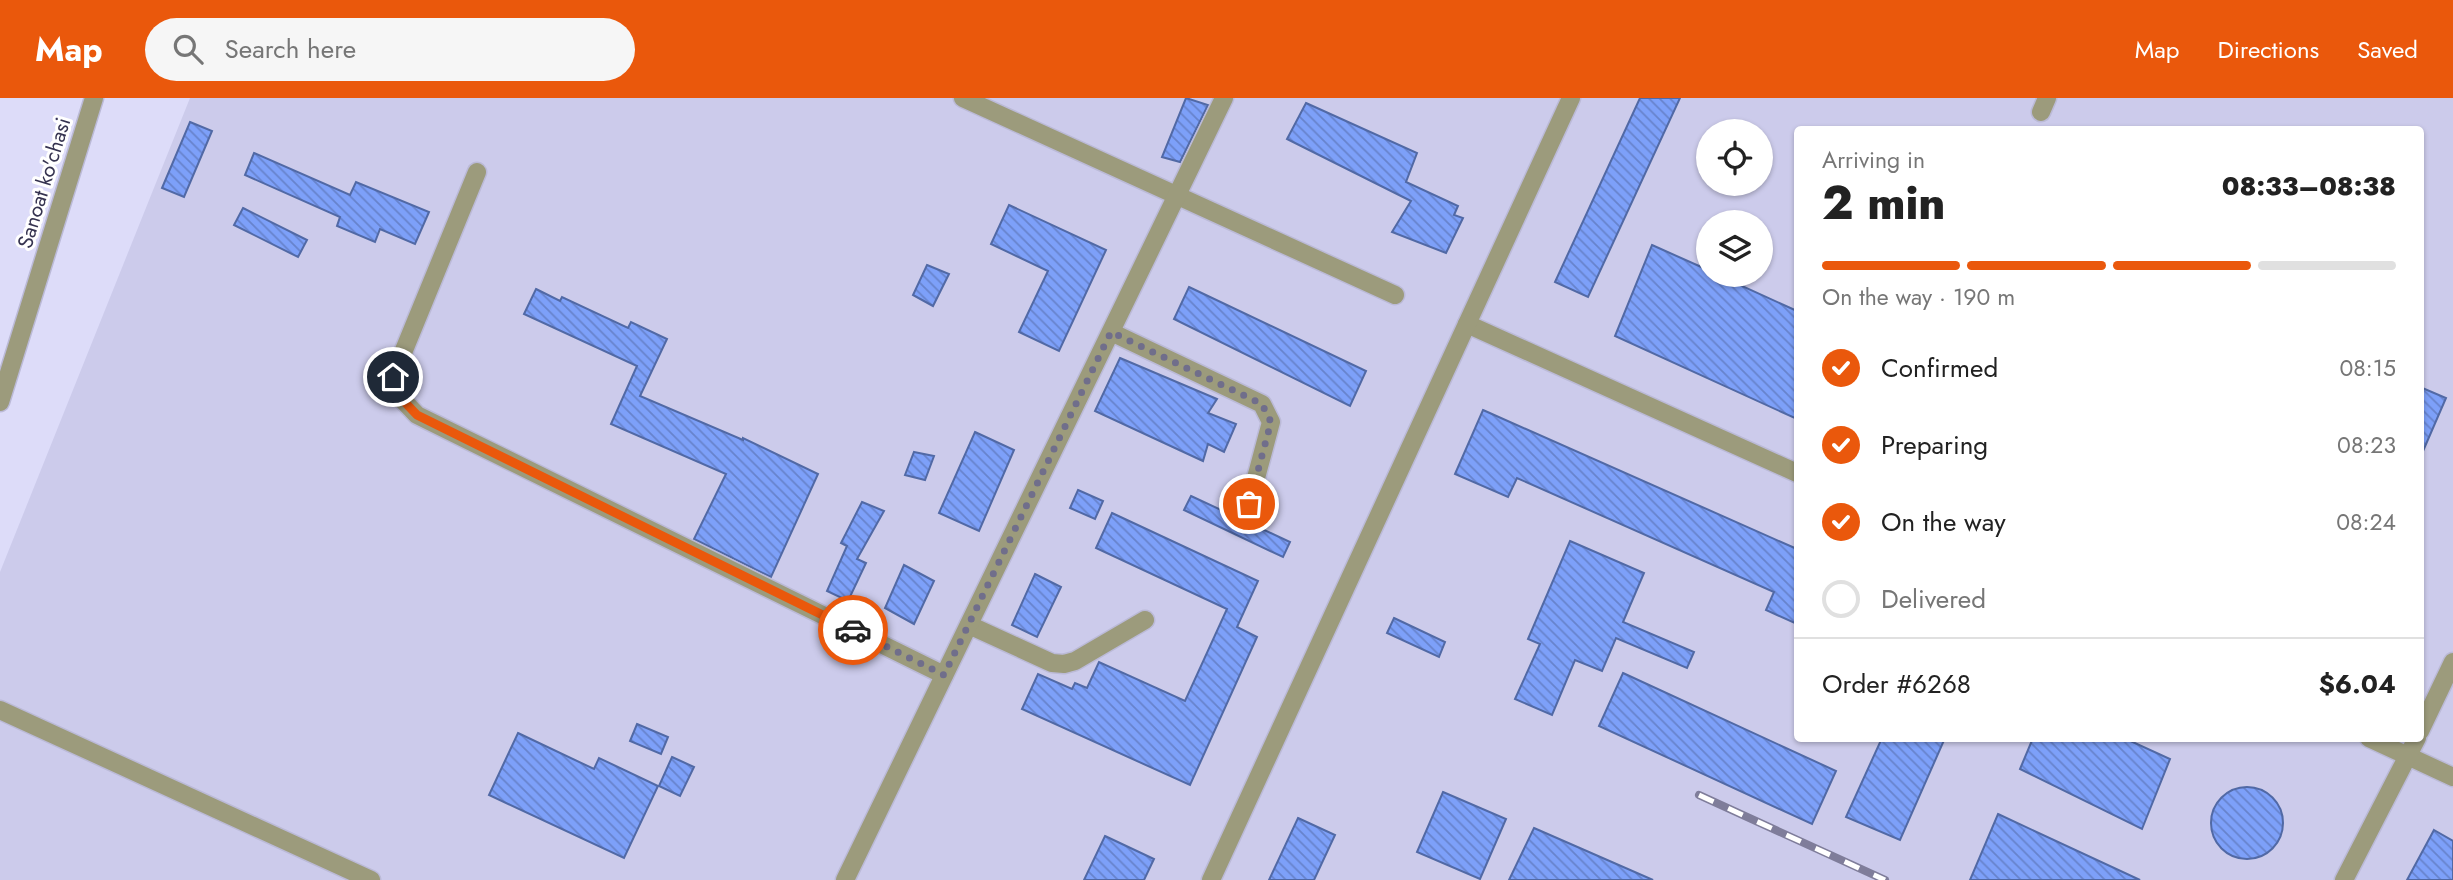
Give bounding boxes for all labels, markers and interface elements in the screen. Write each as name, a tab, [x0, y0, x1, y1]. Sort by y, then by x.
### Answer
search box	[145, 18, 635, 81]
text: Map	[35, 26, 103, 73]
icon: search	[169, 30, 207, 68]
text: Search here	[225, 30, 356, 68]
text: Map	[2135, 32, 2180, 67]
text: Directions	[2218, 32, 2319, 67]
text: Saved	[2357, 32, 2418, 67]
street label: Sanoat ko'chasi	[10, 114, 78, 252]
map controls	[1696, 119, 1773, 287]
button: locate	[1696, 119, 1773, 196]
text: Arriving in	[1822, 143, 1925, 177]
text: 08:33–08:38	[2222, 167, 2396, 205]
text: 2 min	[1822, 170, 1946, 236]
button: layers	[1696, 210, 1773, 287]
text: On the way · 190 m	[1822, 280, 2015, 314]
pin	[363, 347, 423, 407]
icon: check	[1822, 349, 1860, 387]
text: Confirmed	[1881, 349, 1998, 387]
text: 08:15	[2339, 351, 2396, 385]
icon: home	[374, 358, 412, 396]
icon: check	[1822, 426, 1860, 464]
text: Preparing	[1881, 426, 1988, 464]
text: 08:23	[2337, 428, 2396, 462]
pin	[1219, 474, 1279, 534]
icon: bag	[1230, 485, 1268, 523]
icon: check	[1822, 503, 1860, 541]
text: On the way	[1881, 503, 2006, 541]
text: 08:24	[2336, 505, 2396, 539]
text: Delivered	[1881, 580, 1986, 618]
courier	[818, 595, 888, 665]
icon: car	[834, 611, 872, 649]
text: Order #6268	[1822, 665, 1971, 703]
text: $6.04	[2319, 665, 2396, 703]

